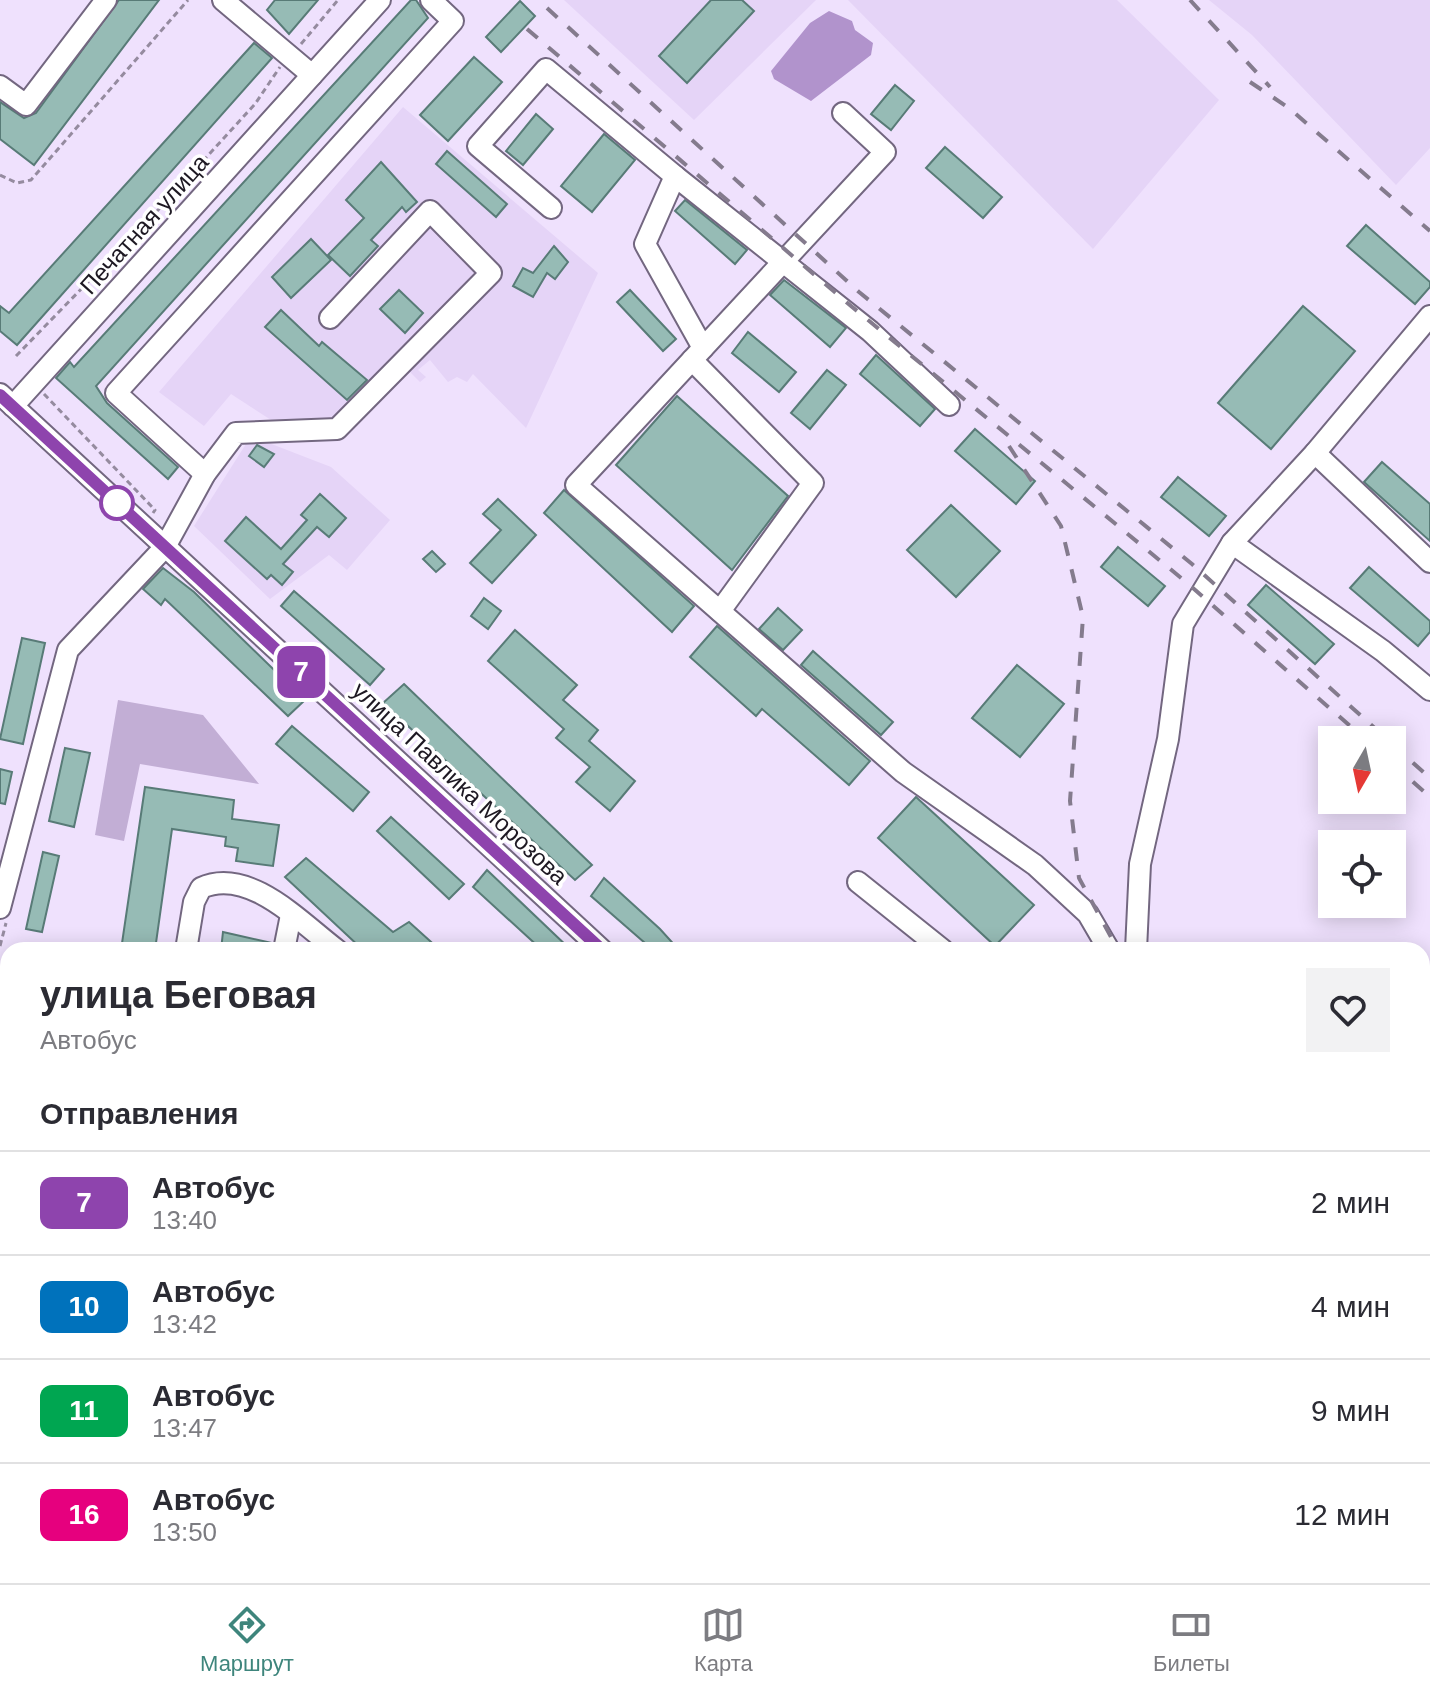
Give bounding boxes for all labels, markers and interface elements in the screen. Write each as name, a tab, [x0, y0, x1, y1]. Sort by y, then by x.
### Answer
street label: Печатная улица	[74, 148, 214, 299]
unlabelled marker	[100, 486, 134, 520]
line badge: 7	[275, 646, 327, 698]
text: 7	[293, 656, 309, 687]
street label: улица Павлика Морозова	[347, 676, 573, 890]
north arrow	[1318, 726, 1406, 814]
map controls	[1318, 726, 1406, 918]
button: locate	[1318, 830, 1406, 918]
button: heart	[1306, 968, 1390, 1052]
text: улица Беговая	[40, 974, 317, 1016]
text: Автобус	[40, 1025, 137, 1055]
text: Отправления	[40, 1097, 239, 1130]
text: Автобус	[152, 1171, 275, 1204]
text: 2 мин	[1311, 1186, 1390, 1219]
text: 7	[76, 1187, 92, 1218]
text: 13:40	[152, 1205, 217, 1235]
text: Автобус	[152, 1275, 275, 1308]
text: 4 мин	[1311, 1290, 1390, 1323]
text: 10	[68, 1291, 100, 1322]
text: 13:42	[152, 1309, 217, 1339]
text: Автобус	[152, 1379, 275, 1412]
text: 9 мин	[1311, 1394, 1390, 1427]
text: 11	[69, 1395, 99, 1426]
text: 13:47	[152, 1413, 217, 1443]
text: Автобус	[152, 1483, 275, 1516]
text: 12 мин	[1294, 1498, 1390, 1531]
text: 16	[68, 1499, 100, 1530]
text: 13:50	[152, 1517, 217, 1547]
tab: Маршрут	[200, 1603, 294, 1677]
tab: Карта	[694, 1603, 753, 1677]
tab: Билеты	[1153, 1603, 1230, 1677]

